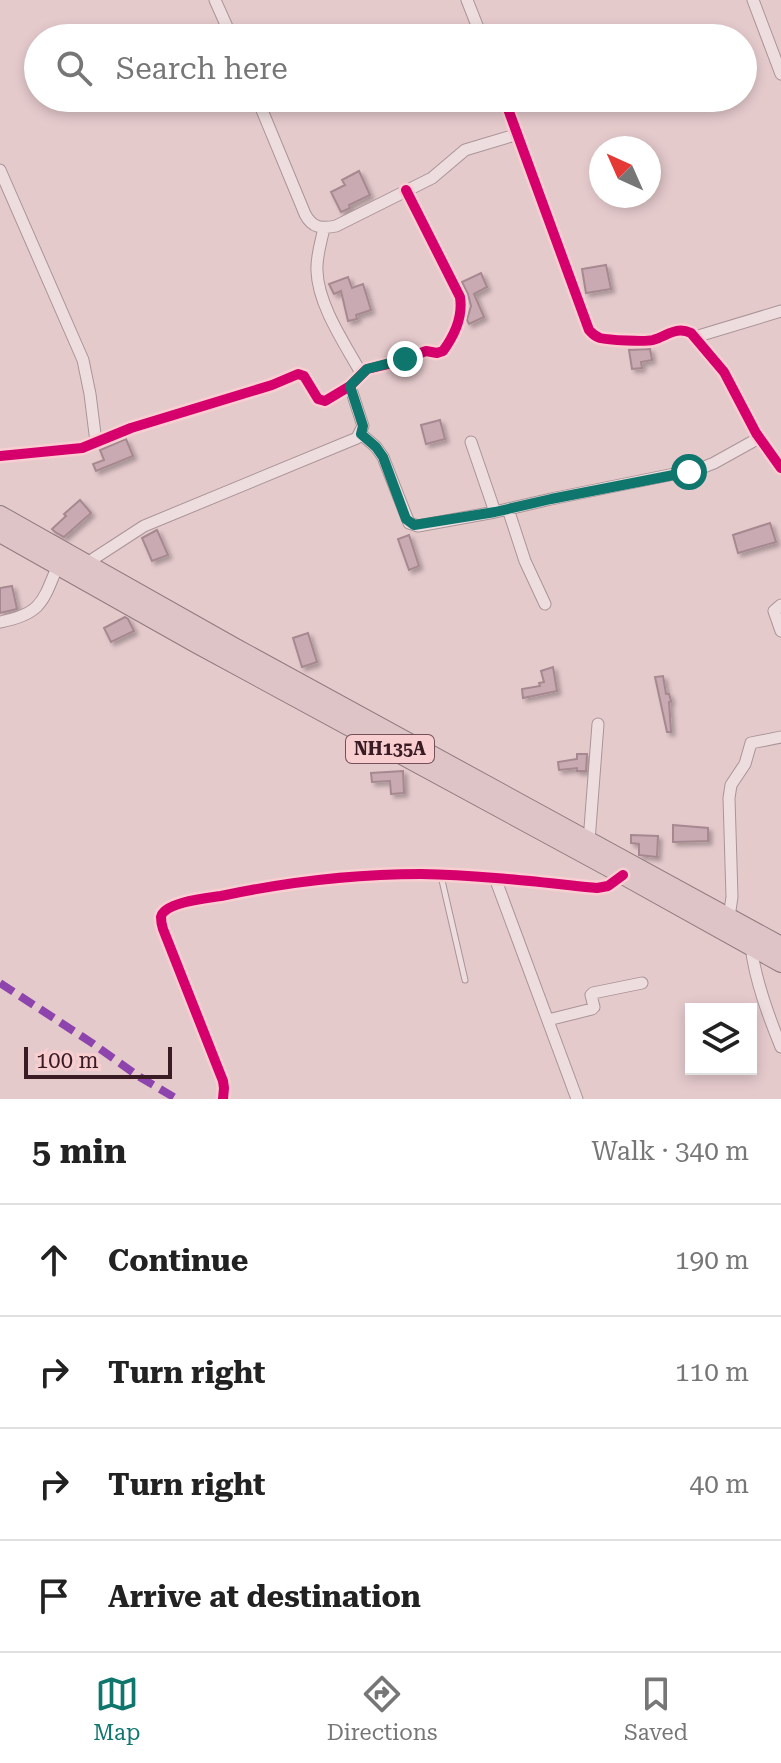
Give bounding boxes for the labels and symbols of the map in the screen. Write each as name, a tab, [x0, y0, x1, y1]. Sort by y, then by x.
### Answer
north arrow	[589, 136, 661, 208]
route end	[387, 341, 423, 377]
route start	[671, 454, 707, 490]
road number: NH135A	[346, 735, 434, 763]
scale bar	[24, 1043, 172, 1079]

